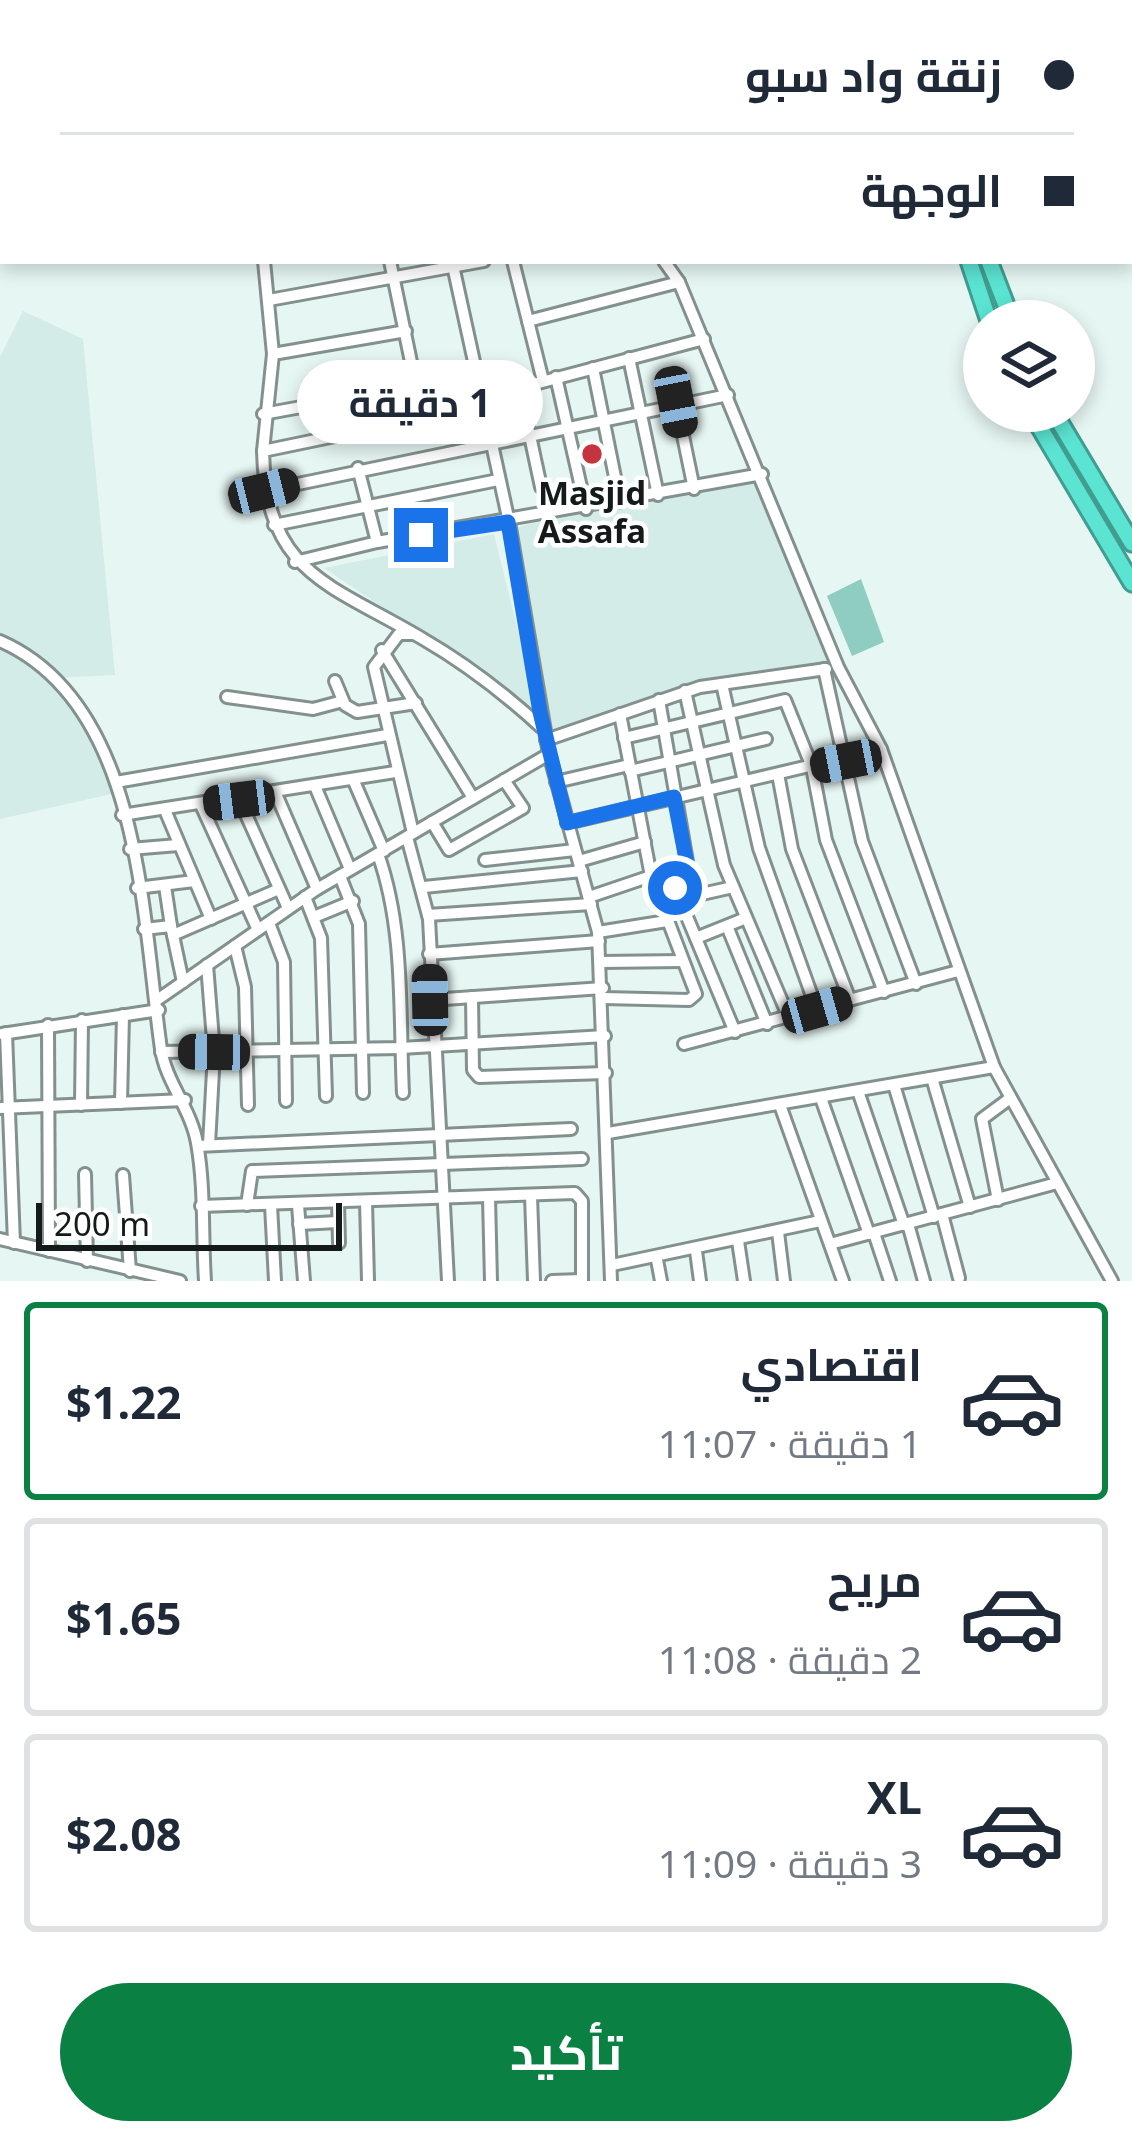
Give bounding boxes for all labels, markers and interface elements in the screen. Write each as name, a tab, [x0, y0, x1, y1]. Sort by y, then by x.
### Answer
text: زنقة واد سبو	[745, 44, 1002, 105]
text: الوجهة	[861, 159, 1002, 220]
map controls	[963, 300, 1095, 432]
button: layers	[963, 300, 1095, 432]
callout: 1 دقيقة	[298, 361, 544, 445]
car	[651, 363, 701, 441]
text: 1 دقيقة	[349, 375, 491, 428]
marker: Masjid Assafa	[579, 441, 605, 467]
car	[225, 465, 303, 517]
place label: Masjid Assafa	[538, 470, 646, 553]
route end	[394, 508, 448, 562]
car	[807, 736, 885, 786]
car	[201, 778, 277, 822]
route start	[648, 861, 702, 915]
car	[411, 964, 449, 1036]
car	[777, 983, 857, 1037]
car	[178, 1033, 250, 1071]
scale bar	[36, 1197, 342, 1250]
text: 200 m	[54, 1201, 150, 1246]
text: اقتصادي	[741, 1333, 922, 1394]
icon: car	[958, 1347, 1066, 1455]
text: $1.22	[66, 1371, 182, 1432]
text: 1 دقيقة · 11:07	[658, 1416, 922, 1469]
text: مريح	[827, 1549, 922, 1610]
icon: car	[958, 1563, 1066, 1671]
text: $1.65	[66, 1587, 182, 1648]
text: 2 دقيقة · 11:08	[658, 1632, 922, 1685]
text: XL	[867, 1766, 922, 1827]
icon: car	[958, 1779, 1066, 1887]
text: $2.08	[66, 1803, 182, 1864]
text: 3 دقيقة · 11:09	[658, 1836, 922, 1889]
button: تأكيد	[60, 1983, 1072, 2121]

